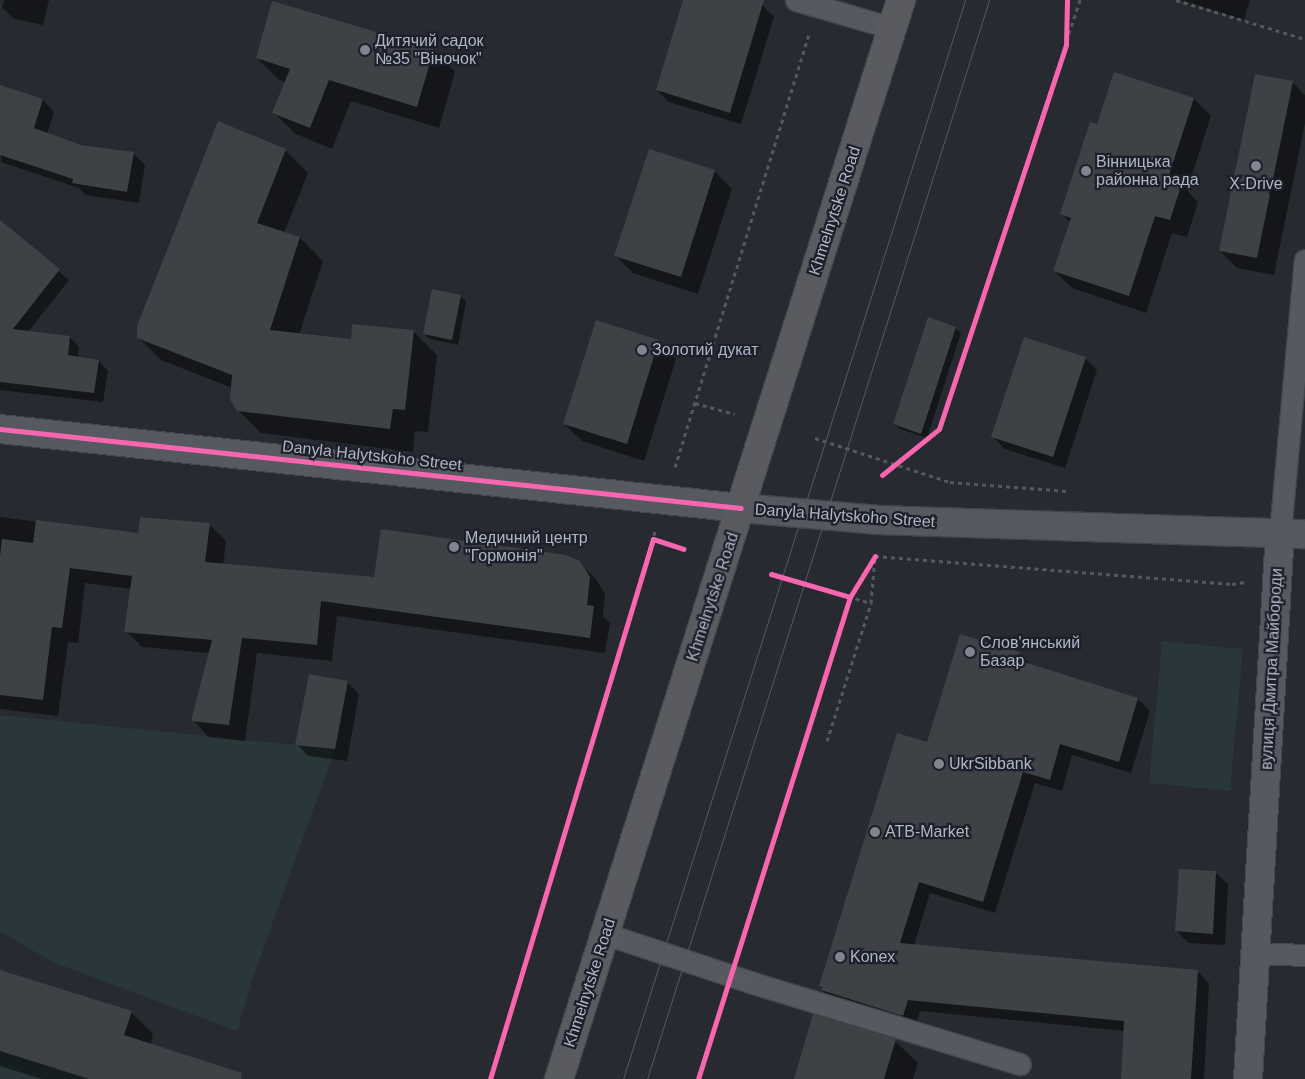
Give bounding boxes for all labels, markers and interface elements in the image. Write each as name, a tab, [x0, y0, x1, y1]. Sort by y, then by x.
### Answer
place label: Дитячий садок №35 "Віночок"	[375, 31, 484, 69]
marker: Дитячий садок №35 "Віночок"	[359, 44, 371, 56]
street label: Khmelnytske Road	[805, 144, 865, 278]
place label: Вінницька районна рада	[1096, 152, 1199, 190]
marker: X-Drive	[1250, 160, 1262, 172]
marker: Вінницька районна рада	[1080, 165, 1092, 177]
place label: X-Drive	[1229, 174, 1283, 194]
place label: Золотий дукат	[652, 340, 758, 360]
marker: Золотий дукат	[636, 344, 648, 356]
street label: Danyla Halytskoho Street	[281, 437, 463, 475]
street label: Danyla Halytskoho Street	[754, 500, 936, 532]
place label: Медичний центр "Гормонія"	[465, 528, 588, 566]
street label: Khmelnytske Road	[683, 530, 743, 664]
marker: Медичний центр "Гормонія"	[447, 540, 461, 554]
street label: вулиця Дмитра Майбороди	[1257, 568, 1287, 770]
place label: Слов'янський Базар	[980, 633, 1080, 671]
marker: Слов'янський Базар	[964, 646, 976, 658]
place label: UkrSibbank	[949, 754, 1032, 774]
marker: UkrSibbank	[933, 758, 945, 770]
place label: ATB-Market	[885, 822, 969, 842]
marker: ATB-Market	[869, 826, 881, 838]
street label: Khmelnytske Road	[560, 916, 620, 1050]
place label: Konex	[850, 947, 895, 967]
marker: Konex	[834, 951, 846, 963]

